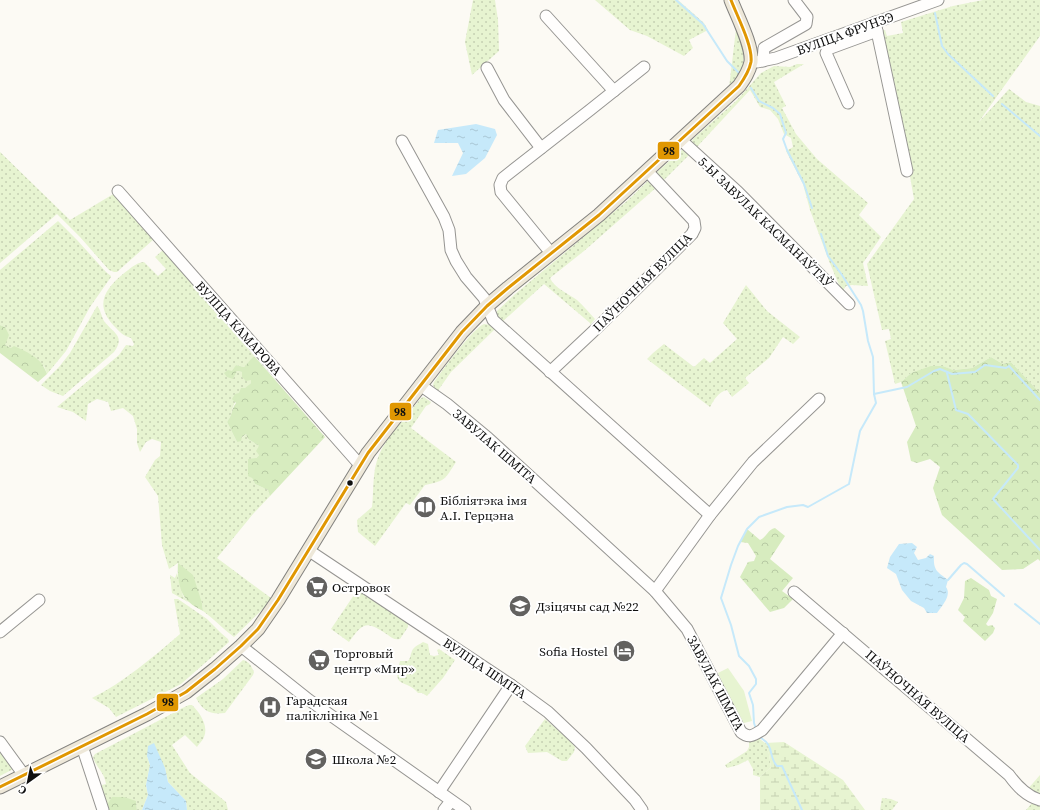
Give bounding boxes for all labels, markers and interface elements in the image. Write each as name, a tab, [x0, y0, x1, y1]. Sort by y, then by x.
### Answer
street label: ВУЛІЦА ФРУНЗЭ	[794, 8, 896, 59]
line badge: 98	[657, 141, 680, 160]
text: 98	[663, 144, 675, 159]
street label: 5-Ы ЗАВУЛАК КАСМАНАЎТАЎ	[695, 153, 837, 292]
street label: ПАЎНОЧНАЯ ВУЛІЦА	[589, 229, 696, 336]
street label: ВУЛІЦА КАМАРОВА	[192, 278, 286, 379]
line badge: 98	[389, 402, 412, 421]
text: 98	[394, 405, 406, 420]
street label: ЗАВУЛАК ШМІТА	[449, 405, 540, 488]
unlabelled marker	[345, 478, 355, 488]
place label: Бібліятэка імя А.І. Герцэна	[440, 492, 527, 524]
library icon: Бібліятэка імя А.І. Герцэна	[412, 494, 438, 520]
supermarket icon: Островок	[304, 574, 330, 600]
place label: Островок	[332, 579, 390, 596]
school or university icon: Дзіцячы сад №22	[507, 593, 533, 619]
place label: Дзіцячы сад №22	[536, 598, 639, 615]
street label: ЗАВУЛАК ШМІТА	[683, 633, 748, 734]
street label: ВУЛІЦА ШМІТА	[440, 634, 530, 703]
hotel icon: Sofia Hostel	[611, 638, 637, 664]
place label: Sofia Hostel	[539, 643, 608, 660]
place label: Торговый центр «Мир»	[334, 645, 415, 677]
street label: ПАЎНОЧНАЯ ВУЛІЦА	[862, 646, 974, 747]
supermarket icon: Торговый центр «Мир»	[306, 647, 332, 673]
place label: Гарадская паліклініка №1	[286, 692, 379, 724]
line badge: 98	[156, 693, 179, 712]
hospital icon: Гарадская паліклініка №1	[257, 694, 283, 720]
text: 98	[162, 695, 174, 710]
school or university icon: Школа №2	[303, 746, 329, 772]
place label: Школа №2	[332, 751, 396, 768]
north arrow	[8, 762, 48, 802]
text: С	[16, 782, 30, 798]

